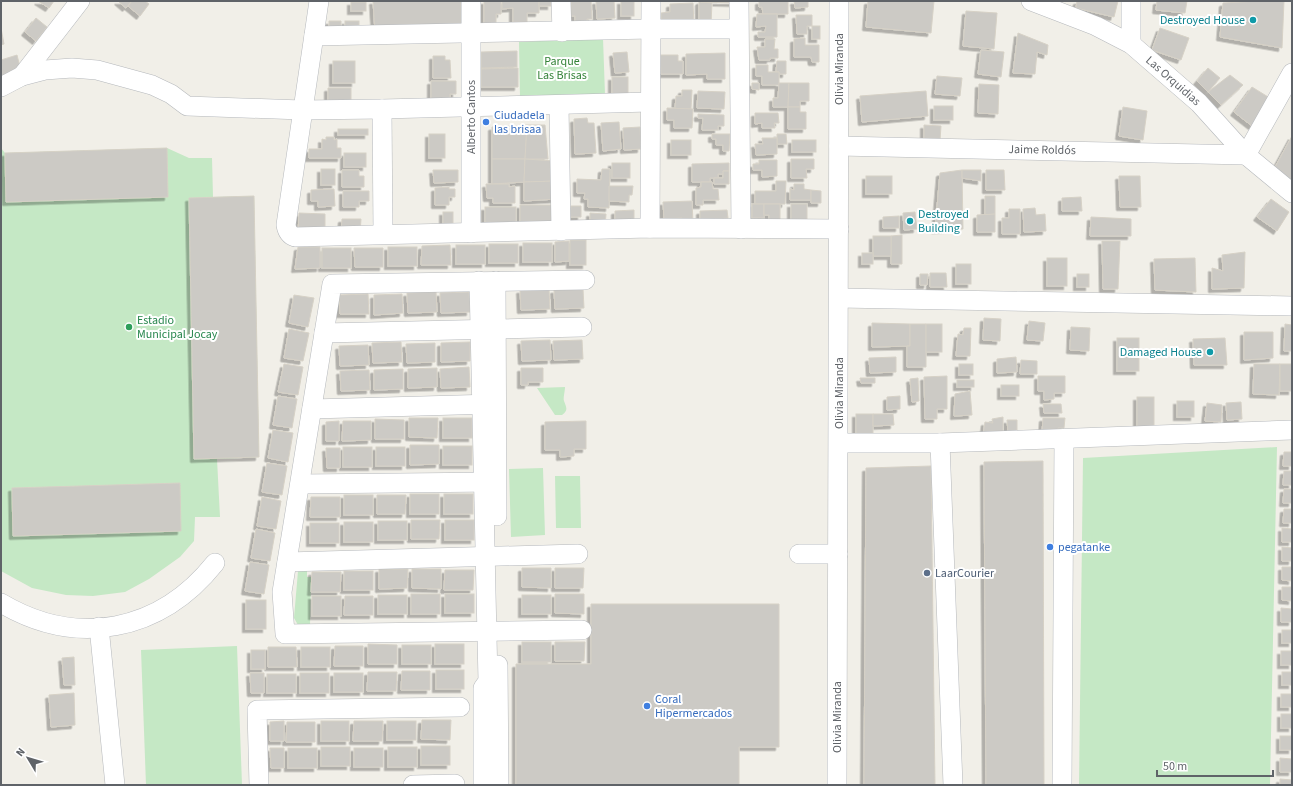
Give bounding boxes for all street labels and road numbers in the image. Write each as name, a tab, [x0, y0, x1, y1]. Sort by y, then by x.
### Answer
street label: Olivia Miranda	[831, 33, 848, 105]
street label: Las Orquidias	[1142, 52, 1204, 110]
street label: Alberto Cantos	[463, 80, 480, 154]
street label: Jaime Roldós	[1008, 141, 1076, 159]
street label: Olivia Miranda	[831, 357, 848, 429]
street label: Olivia Miranda	[829, 681, 846, 753]

